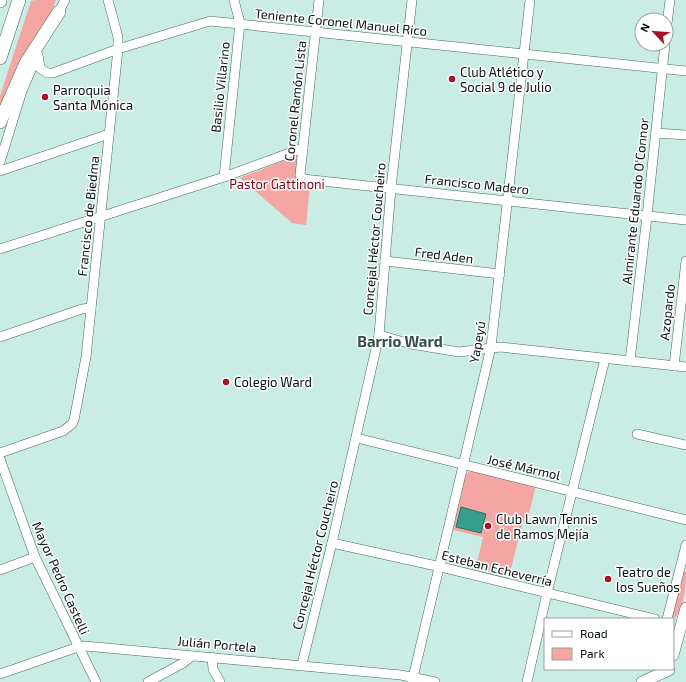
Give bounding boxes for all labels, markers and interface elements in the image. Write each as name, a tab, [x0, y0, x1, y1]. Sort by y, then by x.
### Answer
street label: Teniente Coronel Manuel Rico	[254, 5, 428, 39]
north arrow	[634, 12, 674, 52]
text: N	[637, 21, 652, 34]
street label: Coronel Ramón Lista	[281, 40, 309, 162]
street label: Basilio Villarino	[207, 41, 233, 133]
place label: Club Atlético y Social 9 de Julio	[460, 64, 552, 95]
marker: Club Atlético y Social 9 de Julio	[447, 74, 457, 84]
place label: Parroquia Santa Mónica	[53, 82, 133, 113]
marker: Parroquia Santa Mónica	[40, 92, 50, 102]
street label: Almirante Eduardo O'Connor	[618, 117, 652, 285]
street label: Francisco de Biedma	[74, 155, 102, 277]
street label: Concejal Héctor Coucheiro	[359, 162, 389, 316]
street label: Francisco Madero	[424, 171, 530, 197]
park label: Pastor Gattinoni	[229, 176, 325, 192]
street label: Fred Aden	[414, 243, 474, 267]
street label: Azopardo	[656, 283, 678, 341]
street label: Yapeyú	[465, 320, 489, 364]
district label: Barrio Ward	[357, 332, 443, 350]
place label: Colegio Ward	[234, 374, 312, 390]
marker: Colegio Ward	[221, 377, 231, 387]
street label: José Mármol	[486, 451, 562, 483]
street label: Concejal Héctor Coucheiro	[289, 479, 341, 631]
place label: Club Lawn Tennis de Ramos Mejía	[496, 511, 598, 542]
street label: Mayor Pedro Castelli	[29, 519, 93, 637]
marker: Club Lawn Tennis de Ramos Mejía	[483, 521, 493, 531]
street label: Esteban Echeverría	[440, 547, 554, 589]
place label: Teatro de los Sueños	[616, 564, 680, 595]
marker: Teatro de los Sueños	[603, 574, 613, 584]
legend	[544, 618, 674, 670]
text: Road	[580, 626, 608, 640]
street label: Julián Portela	[177, 633, 257, 655]
text: Park	[580, 646, 605, 660]

